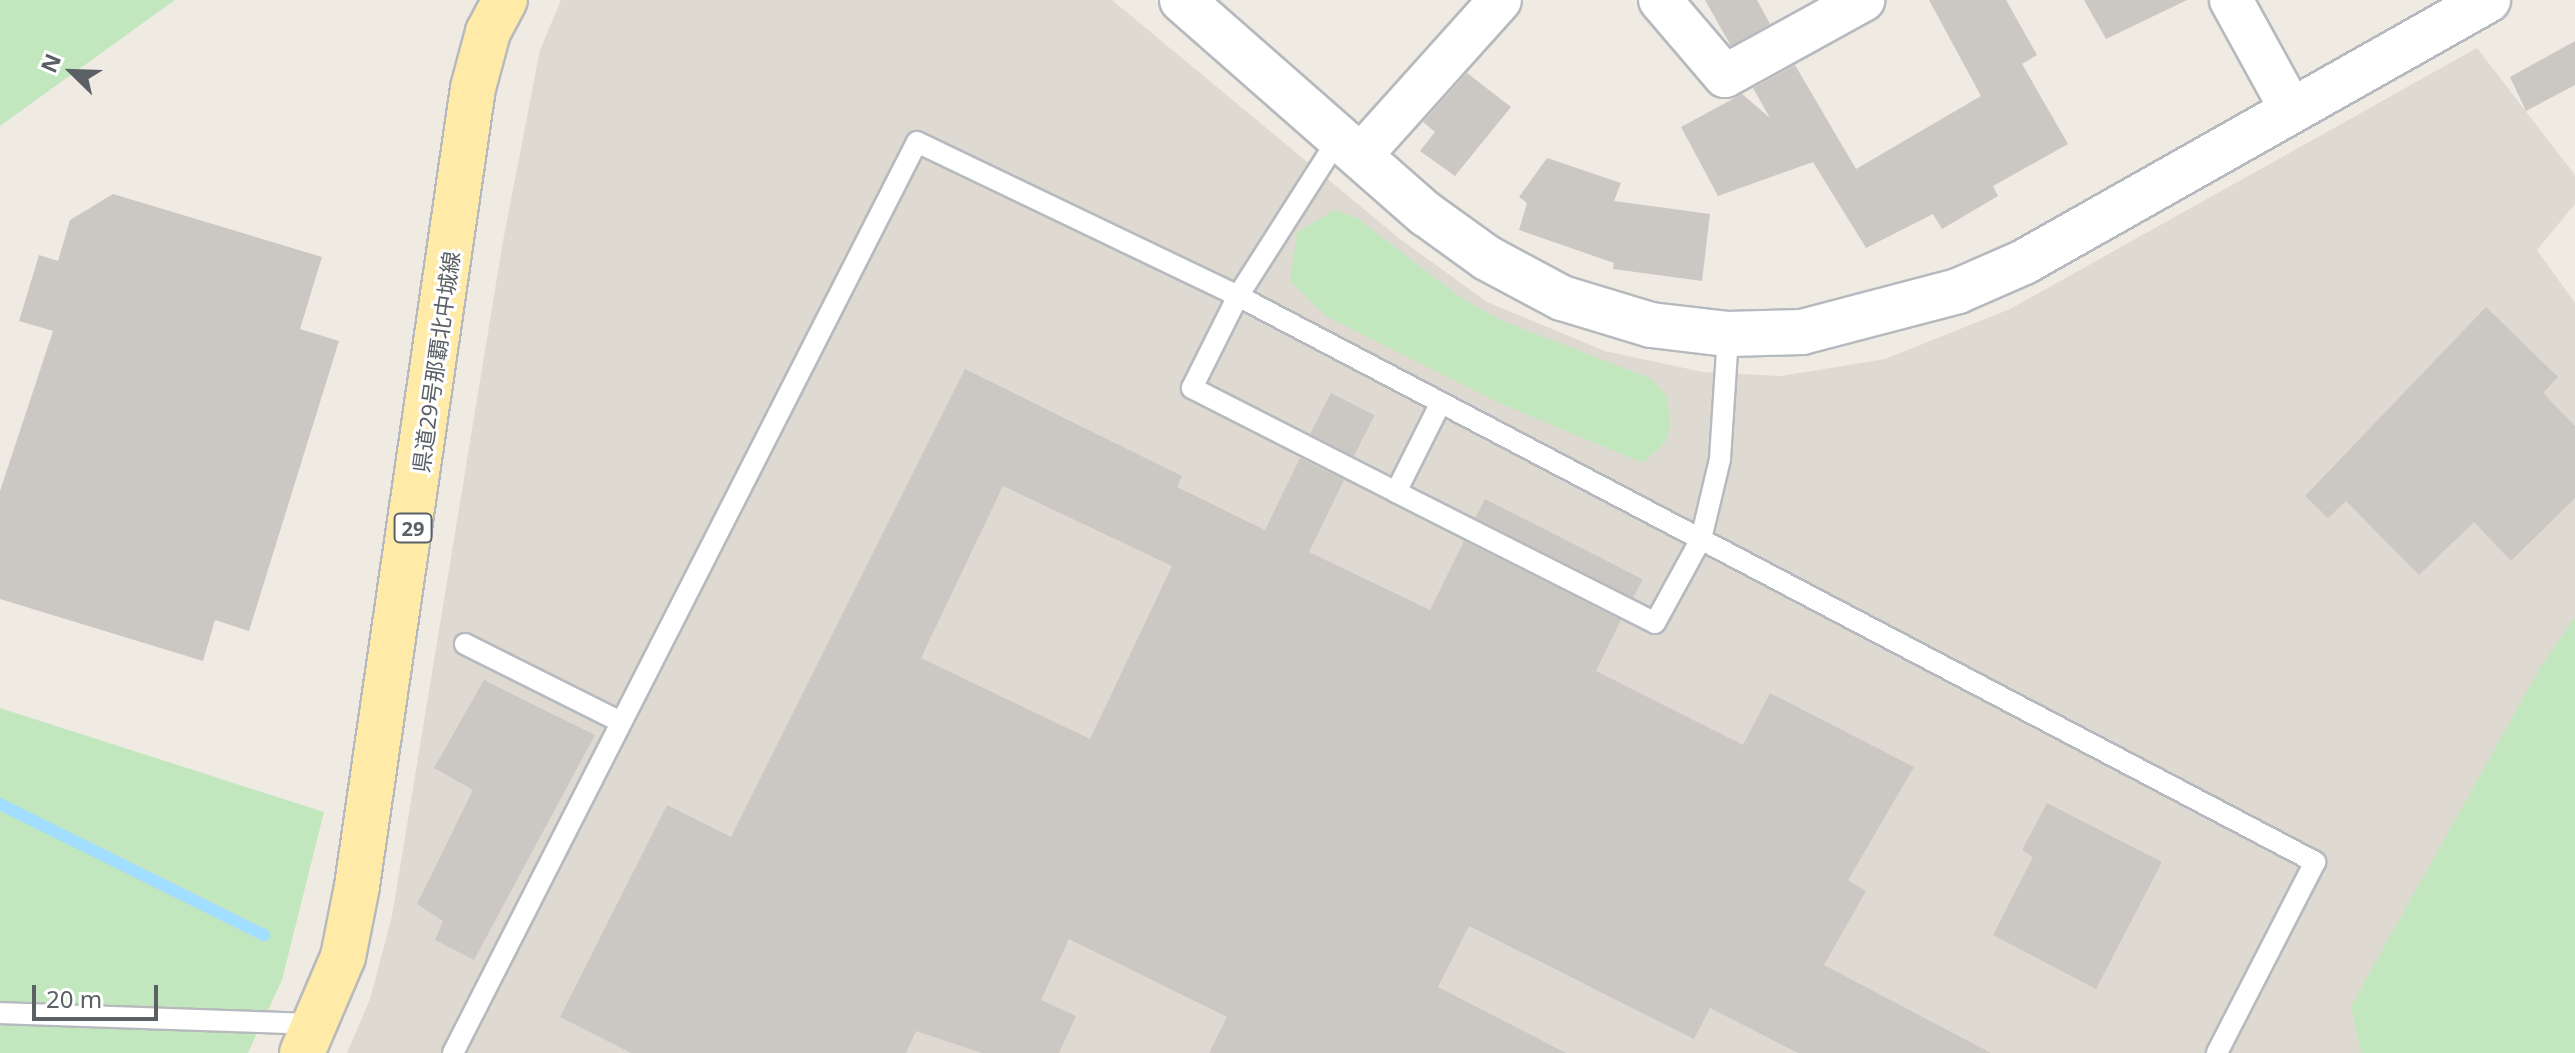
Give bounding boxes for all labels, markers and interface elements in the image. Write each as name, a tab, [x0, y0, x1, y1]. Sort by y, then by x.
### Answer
north arrow	[32, 32, 112, 112]
text: N	[33, 49, 67, 77]
street label: 県道29号那覇北中城線	[407, 250, 465, 474]
road number: 29	[393, 512, 433, 544]
scale bar	[36, 969, 162, 1019]
text: 20 m	[46, 982, 102, 1015]

